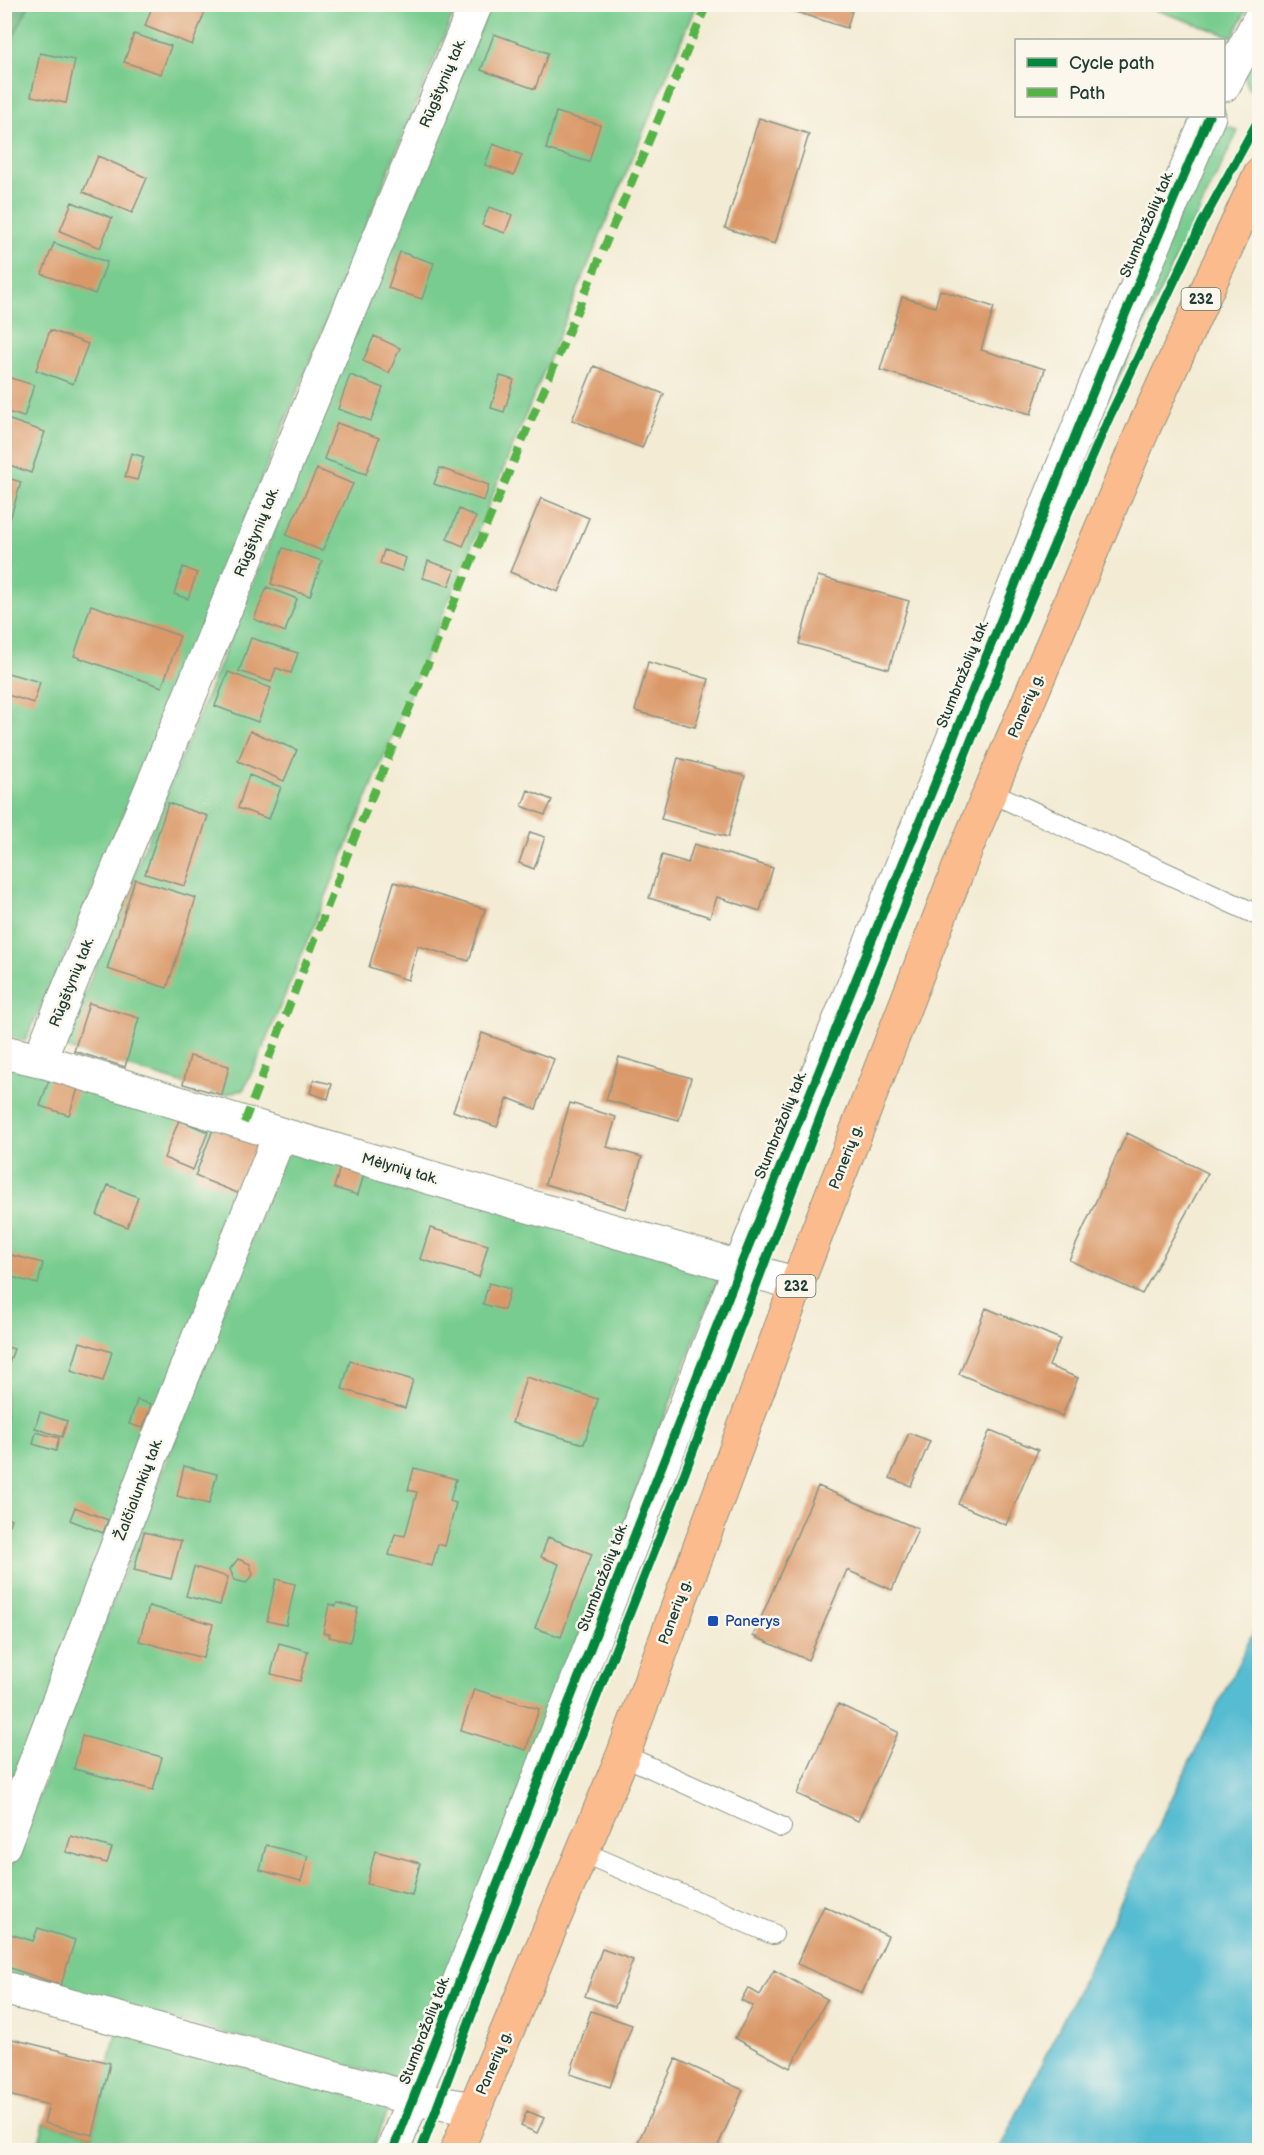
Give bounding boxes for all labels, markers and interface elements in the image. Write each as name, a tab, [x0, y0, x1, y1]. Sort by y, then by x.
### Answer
street label: Rūgštynių tak.	[416, 35, 470, 131]
legend	[1015, 39, 1225, 117]
text: Cycle path	[1069, 53, 1155, 74]
text: Path	[1069, 83, 1105, 104]
street label: Stumbražolių tak.	[1116, 167, 1178, 281]
road number: 232	[1182, 288, 1220, 310]
street label: Rūgštynių tak.	[230, 484, 284, 580]
street label: Stumbražolių tak.	[933, 617, 993, 731]
street label: Panerių g.	[1004, 671, 1048, 741]
street label: Rūgštynių tak.	[45, 934, 99, 1030]
street label: Stumbražolių tak.	[751, 1068, 811, 1182]
street label: Panerių g.	[825, 1122, 867, 1192]
street label: Mėlynių tak.	[359, 1149, 441, 1189]
road number: 232	[776, 1275, 816, 1297]
street label: Žalčialunkių tak.	[110, 1435, 167, 1544]
street label: Stumbražolių tak.	[573, 1520, 633, 1634]
street label: Panerių g.	[654, 1577, 696, 1647]
place label: Panerys	[725, 1612, 780, 1631]
marker: Panerys	[706, 1614, 720, 1628]
street label: Stumbražolių tak.	[395, 1973, 455, 2087]
street label: Panerių g.	[472, 2028, 516, 2098]

